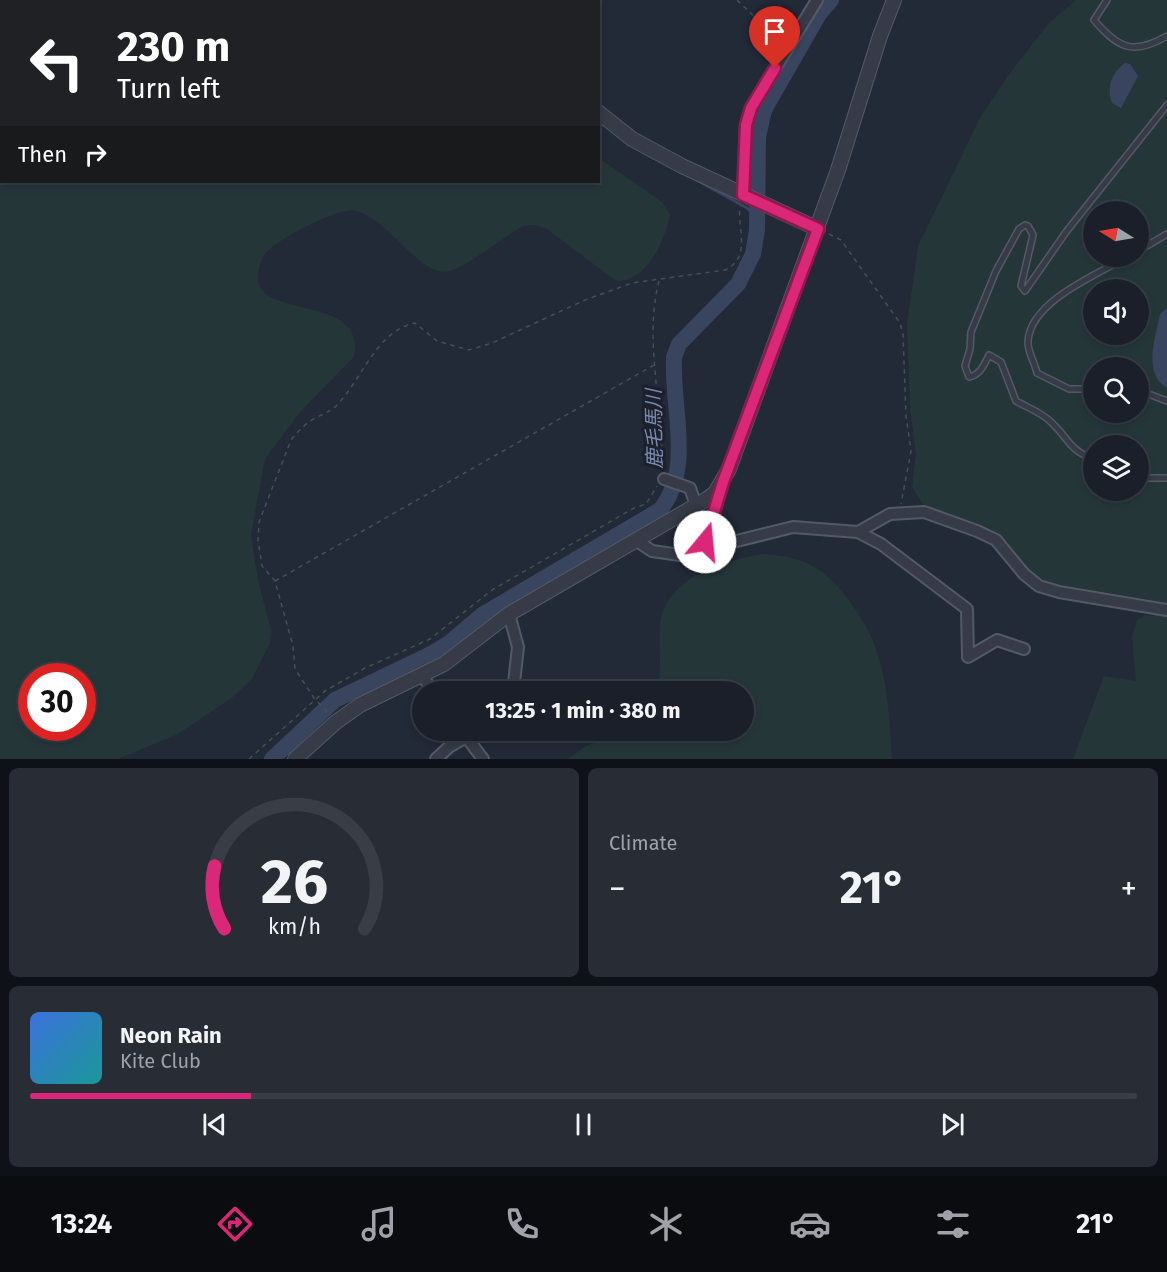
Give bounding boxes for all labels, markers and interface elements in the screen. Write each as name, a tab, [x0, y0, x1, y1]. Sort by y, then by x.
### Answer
pin	[749, 6, 800, 68]
icon: arrive	[758, 15, 791, 48]
text: 230 m	[117, 22, 230, 72]
icon: left	[18, 24, 96, 102]
text: Turn left	[117, 73, 220, 105]
icon: right	[79, 138, 112, 171]
text: Then	[18, 141, 67, 168]
north arrow	[1083, 201, 1149, 267]
map controls	[1083, 201, 1149, 501]
button: sound	[1083, 279, 1149, 345]
button: search	[1083, 357, 1149, 423]
water label: 鹿毛馬川	[641, 387, 667, 469]
button: layers	[1083, 435, 1149, 501]
position arrow	[673, 510, 737, 574]
speed limit sign: 30	[18, 663, 96, 741]
text: 13:25 · 1 min · 380 m	[485, 697, 681, 724]
text: Climate	[609, 831, 677, 855]
text: 26	[260, 845, 328, 920]
text: 21°	[840, 861, 906, 915]
text: −	[609, 869, 626, 909]
text: +	[1121, 869, 1137, 909]
text: km/h	[267, 915, 321, 941]
text: Neon Rain	[120, 1022, 222, 1049]
text: Kite Club	[120, 1049, 201, 1073]
icon: previous	[198, 1108, 231, 1141]
icon: pause	[567, 1108, 600, 1141]
icon: next	[936, 1108, 969, 1141]
icon: directions	[214, 1203, 256, 1245]
icon: music	[358, 1203, 400, 1245]
icon: phone	[501, 1203, 543, 1245]
icon: climate	[645, 1203, 687, 1245]
icon: car	[789, 1203, 831, 1245]
icon: filters	[932, 1203, 974, 1245]
text: 13:24	[51, 1208, 112, 1240]
text: 21°	[1076, 1208, 1116, 1240]

